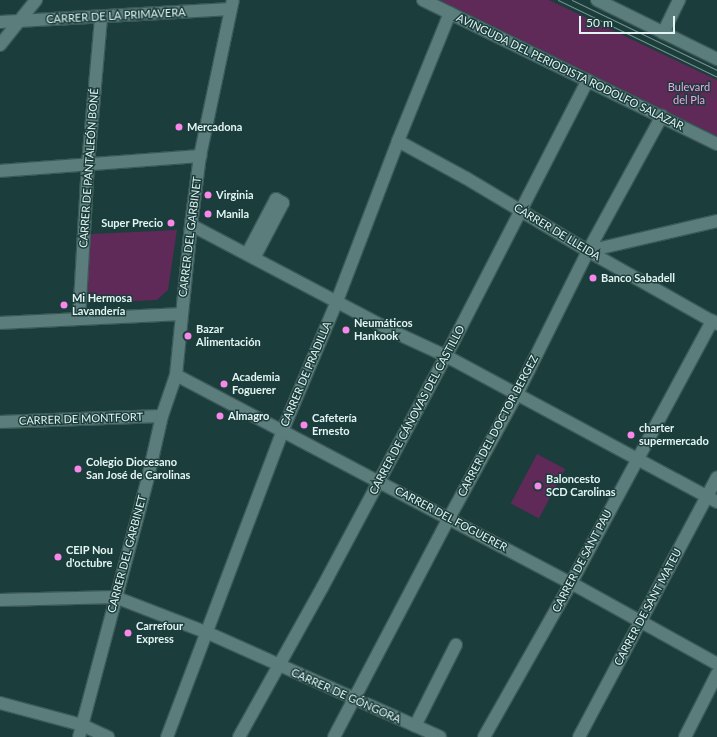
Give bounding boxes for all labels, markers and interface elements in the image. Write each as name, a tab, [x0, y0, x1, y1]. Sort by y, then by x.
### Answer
street label: CARRER DE LA PRIMAVERA	[46, 6, 186, 26]
scale bar	[581, 8, 677, 34]
street label: AVINGUDA DEL PERIODISTA RODOLFO SALAZAR	[454, 11, 686, 133]
text: 50 m	[586, 15, 613, 30]
park label: Bulevard del Pla	[668, 81, 710, 107]
street label: CARRER DE PANTALEÓN BONÉ	[77, 88, 101, 248]
place label: Mercadona	[187, 120, 242, 134]
marker: Mercadona	[174, 122, 184, 132]
street label: CARRER DEL GARBINET	[176, 176, 204, 298]
place label: Virginia	[216, 188, 254, 202]
marker: Virginia	[203, 190, 213, 200]
street label: CARRER DE LLEIDA	[511, 201, 603, 263]
place label: Manila	[216, 207, 249, 221]
marker: Manila	[203, 209, 213, 219]
place label: Super Precio	[101, 216, 163, 230]
marker: Super Precio	[166, 218, 176, 228]
place label: Banco Sabadell	[601, 271, 675, 285]
marker: Banco Sabadell	[588, 273, 598, 283]
place label: Mi Hermosa Lavandería	[72, 292, 132, 318]
marker: Mi Hermosa Lavandería	[59, 300, 69, 310]
place label: Neumáticos Hankook	[354, 317, 413, 343]
street label: CARRER DE PRADILLA	[278, 319, 334, 429]
place label: Bazar Alimentación	[196, 323, 261, 349]
street label: CARRER DE CÁNOVAS DEL CASTILLO	[367, 323, 467, 497]
marker: Neumáticos Hankook	[341, 325, 351, 335]
marker: Bazar Alimentación	[183, 331, 193, 341]
street label: CARRER DEL DOCTOR BERGEZ	[455, 353, 541, 499]
place label: Academia Foguerer	[232, 371, 280, 397]
marker: Academia Foguerer	[219, 379, 229, 389]
place label: Almagro	[228, 409, 269, 423]
street label: CARRER DE MONTFORT	[19, 410, 143, 428]
marker: Almagro	[215, 411, 225, 421]
place label: Cafetería Ernesto	[312, 412, 357, 438]
marker: Cafetería Ernesto	[299, 420, 309, 430]
place label: charter supermercado	[639, 422, 709, 448]
marker: charter supermercado	[626, 430, 636, 440]
place label: Colegio Diocesano San José de Carolinas	[86, 456, 191, 482]
marker: Colegio Diocesano San José de Carolinas	[73, 464, 83, 474]
place label: Baloncesto SCD Carolinas	[546, 473, 616, 499]
marker: Baloncesto SCD Carolinas	[533, 481, 543, 491]
street label: CARRER DEL FOGUERER	[393, 484, 509, 554]
street label: CARRER DEL GARBINET	[105, 494, 149, 614]
street label: CARRER DE SANT PAU	[549, 507, 615, 615]
place label: CEIP Nou d'octubre	[66, 544, 113, 570]
street label: CARRER DE SANT MATEU	[611, 546, 685, 668]
marker: CEIP Nou d'octubre	[53, 552, 63, 562]
place label: Carrefour Express	[136, 620, 183, 646]
marker: Carrefour Express	[123, 628, 133, 638]
street label: CARRER DE GÓNGORA	[289, 666, 403, 726]

